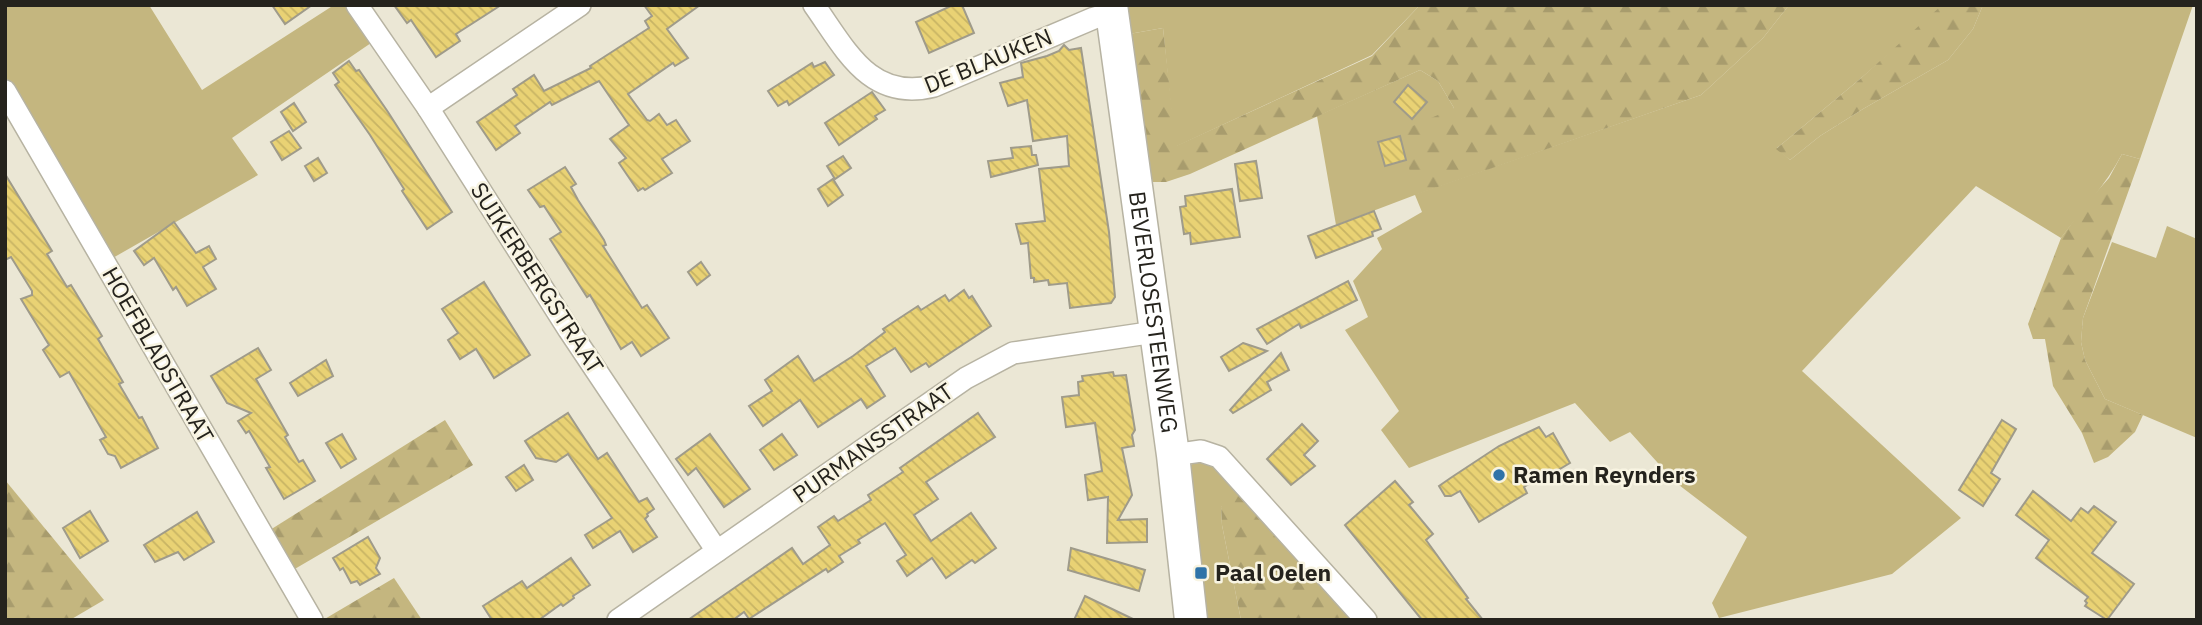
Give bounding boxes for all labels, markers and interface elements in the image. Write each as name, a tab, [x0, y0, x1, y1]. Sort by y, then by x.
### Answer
street label: DE BLAUKEN	[919, 21, 1056, 99]
street label: SUIKERBERGSTRAAT	[465, 176, 611, 379]
street label: BEVERLOSESTEENWEG	[1123, 189, 1186, 435]
street label: HOEFBLADSTRAAT	[96, 261, 221, 448]
street label: PURMANSSTRAAT	[786, 376, 959, 509]
place label: Ramen Reynders	[1513, 459, 1696, 489]
marker: Ramen Reynders	[1491, 467, 1507, 483]
place label: Paal Oelen	[1215, 557, 1331, 587]
marker: Paal Oelen	[1193, 565, 1209, 581]

